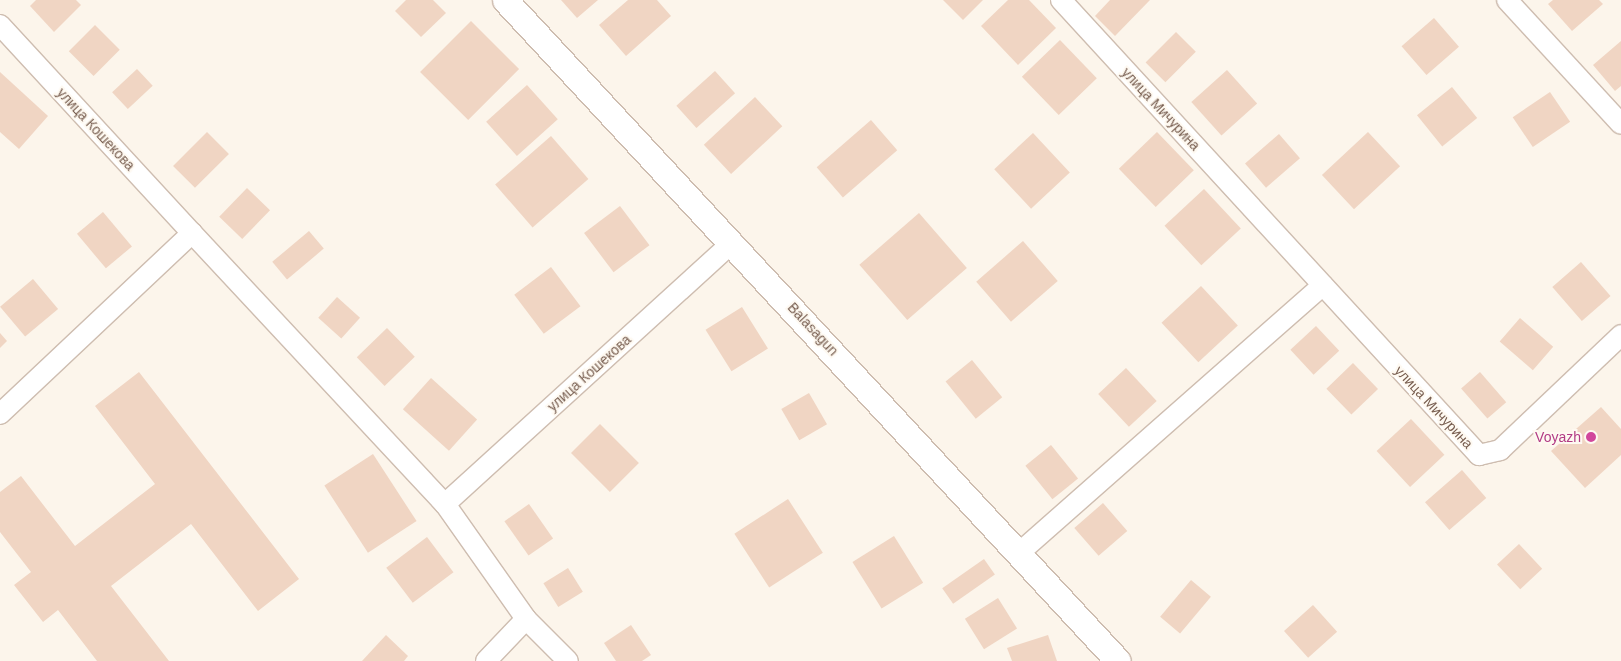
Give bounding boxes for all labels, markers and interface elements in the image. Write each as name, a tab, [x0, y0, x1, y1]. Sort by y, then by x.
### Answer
street label: улица Мичурина	[1118, 64, 1204, 154]
street label: улица Кошекова	[54, 84, 138, 174]
street label: Balasagun	[784, 299, 842, 359]
street label: улица Кошекова	[544, 331, 634, 415]
street label: улица Мичурина	[1391, 362, 1477, 452]
place label: Voyazh	[1535, 429, 1581, 445]
marker: Voyazh	[1585, 431, 1597, 443]

